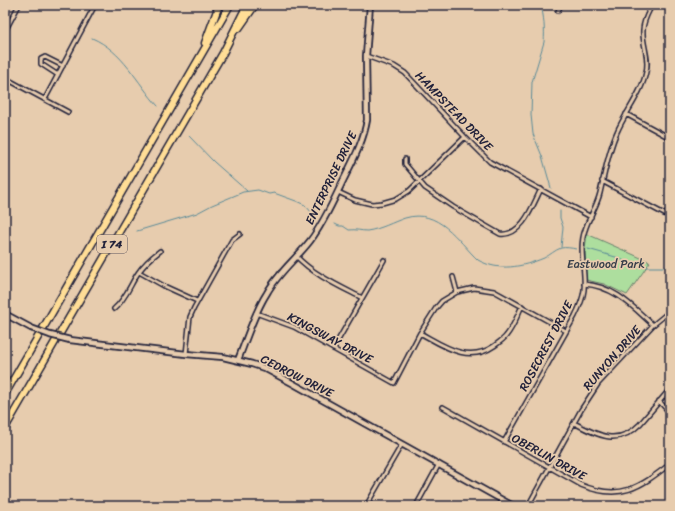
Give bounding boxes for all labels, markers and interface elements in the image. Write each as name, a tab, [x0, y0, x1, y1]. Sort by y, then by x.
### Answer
street label: HAMPSTEAD DRIVE	[410, 66, 499, 157]
street label: ENTERPRISE DRIVE	[299, 126, 364, 228]
road number: I 74	[97, 235, 127, 253]
park label: Eastwood Park	[567, 253, 645, 275]
street label: ROSECREST DRIVE	[513, 296, 580, 395]
street label: KINGSWAY DRIVE	[283, 306, 378, 371]
street label: RUNYON DRIVE	[577, 319, 648, 396]
street label: CEDROW DRIVE	[257, 348, 339, 404]
street label: OBERLIN DRIVE	[507, 427, 592, 487]

